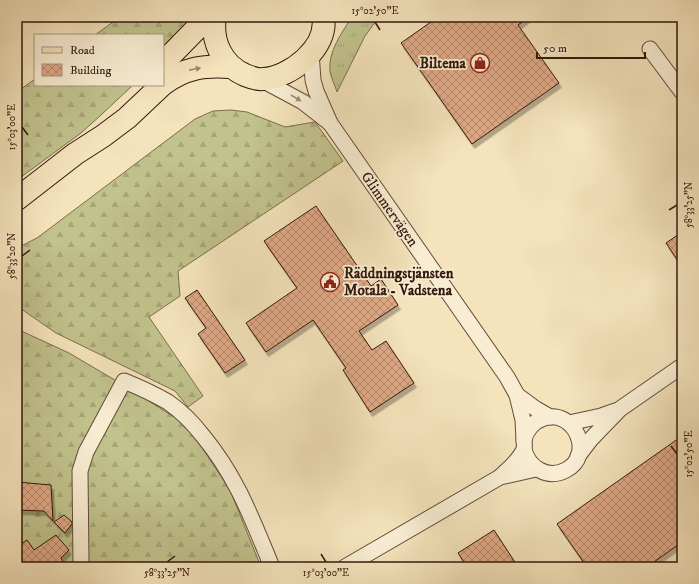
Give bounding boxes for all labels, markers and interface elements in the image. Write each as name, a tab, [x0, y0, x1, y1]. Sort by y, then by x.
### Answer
text: 15°02'50"E	[351, 5, 399, 17]
legend	[34, 34, 164, 86]
scale bar	[537, 34, 645, 60]
text: 50 m	[543, 41, 567, 56]
text: Road	[70, 43, 95, 58]
shop icon: Biltema	[469, 52, 491, 74]
place label: Biltema	[420, 54, 467, 73]
text: Building	[70, 63, 111, 78]
one-way arrow	[189, 65, 201, 71]
one-way arrow	[290, 95, 302, 102]
text: 15°03'00"E	[6, 104, 18, 150]
street label: Glimmervägen	[357, 168, 423, 251]
text: 58°33'25"N	[683, 182, 695, 228]
text: 58°33'20"N	[6, 233, 18, 279]
place label: Räddningstjänsten Motala - Vadstena	[344, 264, 454, 300]
public building icon: Räddningstjänsten Motala - Vadstena	[319, 271, 341, 293]
text: 15°02'50"E	[683, 430, 695, 478]
text: 58°33'25"N	[144, 567, 190, 579]
text: 15°03'00"E	[303, 567, 349, 579]

